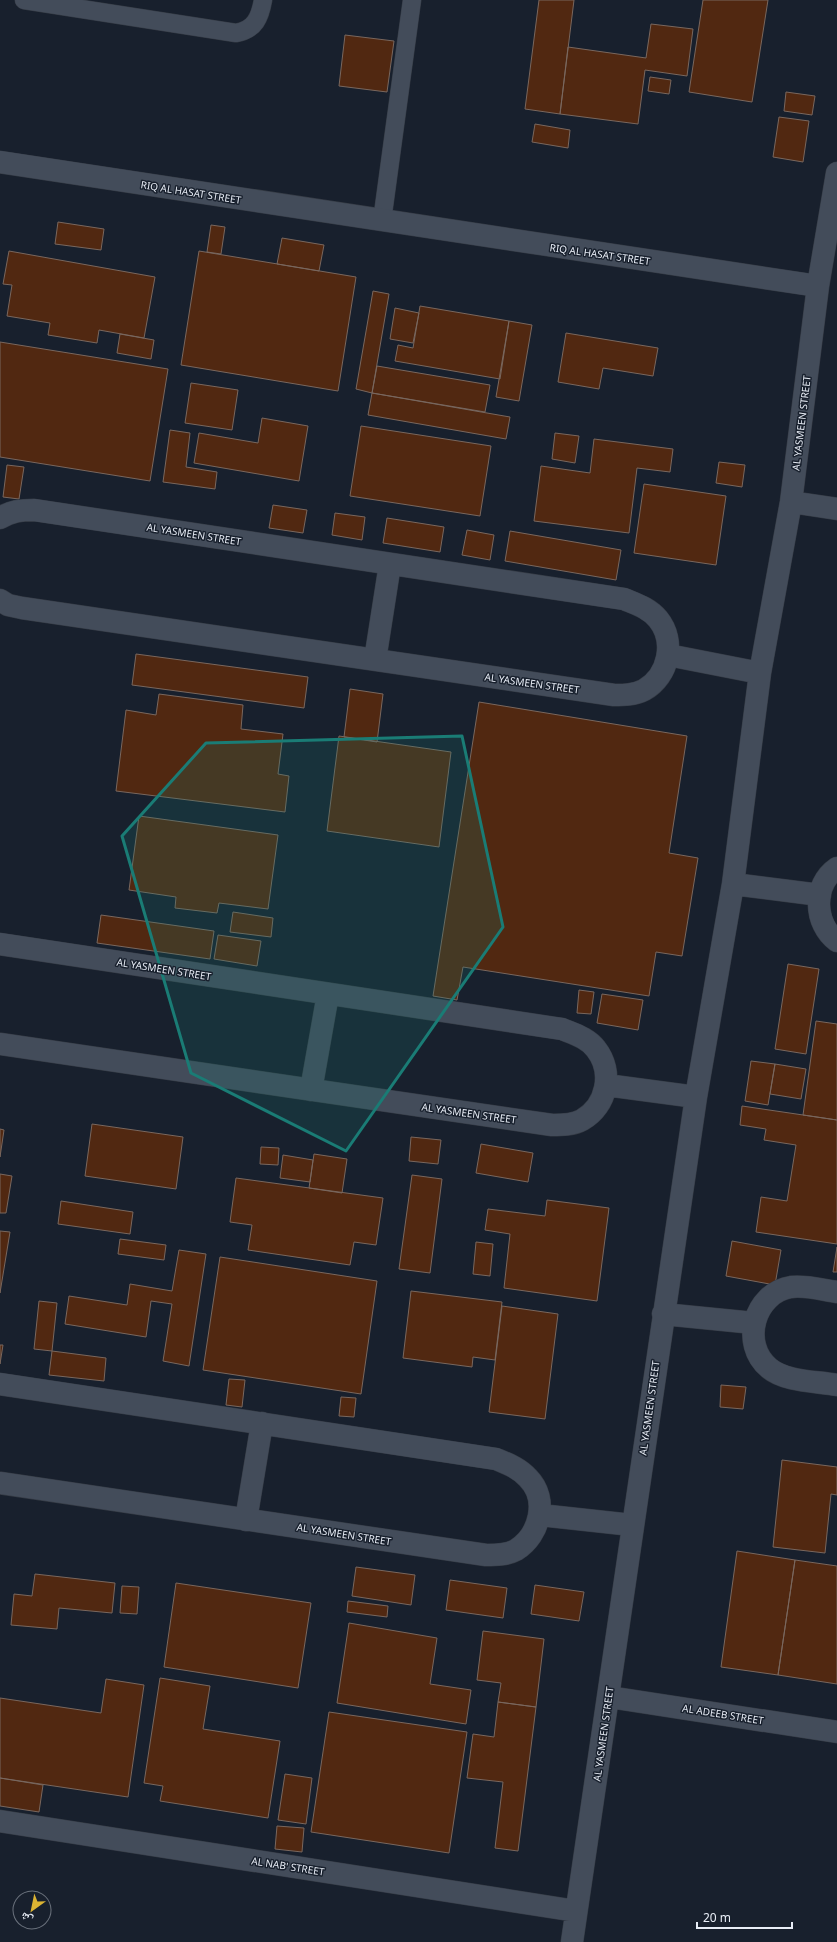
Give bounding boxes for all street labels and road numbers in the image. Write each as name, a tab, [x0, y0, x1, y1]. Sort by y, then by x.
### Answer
street label: RIQ AL HASAT STREET	[140, 177, 243, 207]
street label: RIQ AL HASAT STREET	[549, 240, 652, 268]
street label: AL YASMEEN STREET	[788, 374, 814, 471]
street label: AL YASMEEN STREET	[146, 520, 243, 548]
street label: AL YASMEEN STREET	[484, 669, 581, 697]
street label: AL YASMEEN STREET	[116, 955, 213, 983]
street label: AL YASMEEN STREET	[421, 1099, 518, 1127]
street label: AL YASMEEN STREET	[635, 1359, 663, 1456]
street label: AL YASMEEN STREET	[296, 1520, 393, 1548]
street label: AL YASMEEN STREET	[589, 1685, 617, 1782]
street label: AL ADEEB STREET	[681, 1701, 765, 1727]
street label: AL NAB' STREET	[251, 1853, 326, 1879]

